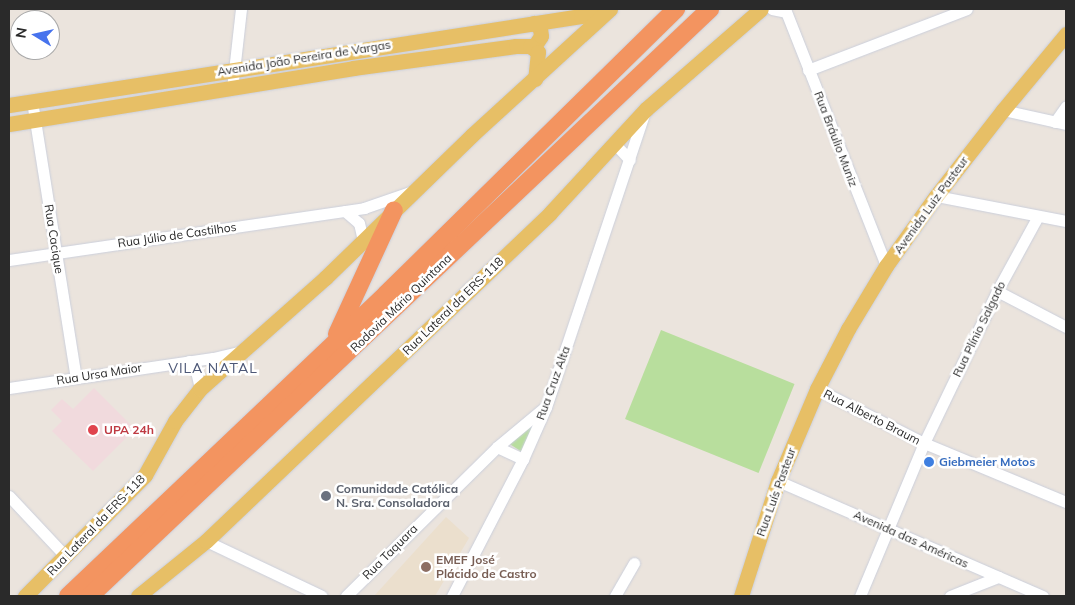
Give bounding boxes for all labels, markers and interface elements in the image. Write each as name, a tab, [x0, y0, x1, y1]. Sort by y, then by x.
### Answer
north arrow	[10, 10, 60, 60]
text: N	[11, 26, 31, 39]
street label: Avenida João Pereira de Vargas	[216, 37, 392, 79]
street label: Rua Bráulio Muniz	[811, 89, 861, 189]
street label: Avenida Luiz Pasteur	[891, 153, 971, 257]
street label: Rua Cacique	[41, 203, 67, 275]
street label: Rua Júlio de Castilhos	[117, 220, 237, 250]
street label: Rodovia Mário Quintana	[347, 251, 455, 355]
street label: Rua Lateral da ERS-118	[400, 254, 506, 358]
street label: Rua Plínio Salgado	[950, 279, 1008, 379]
street label: Rua Cruz Alta	[533, 344, 573, 422]
street label: Rua Ursa Maior	[55, 360, 143, 388]
district label: VILA NATAL	[167, 360, 259, 376]
street label: Rua Alberto Braum	[821, 386, 923, 448]
marker: UPA 24h	[86, 423, 100, 437]
place label: UPA 24h	[104, 423, 154, 437]
street label: Rua Luís Pasteur	[753, 446, 799, 538]
place label: Giebmeier Motos	[939, 455, 1035, 469]
marker: Giebmeier Motos	[923, 456, 935, 468]
street label: Rua Lateral da ERS-118	[44, 472, 148, 578]
place label: Comunidade Católica N. Sra. Consoladora	[336, 482, 458, 510]
marker: Comunidade Católica N. Sra. Consoladora	[320, 490, 332, 502]
street label: Avenida das Américas	[851, 507, 971, 571]
street label: Rua Taquara	[359, 521, 421, 583]
place label: EMEF José Plácido de Castro	[436, 553, 537, 581]
marker: EMEF José Plácido de Castro	[420, 561, 432, 573]

